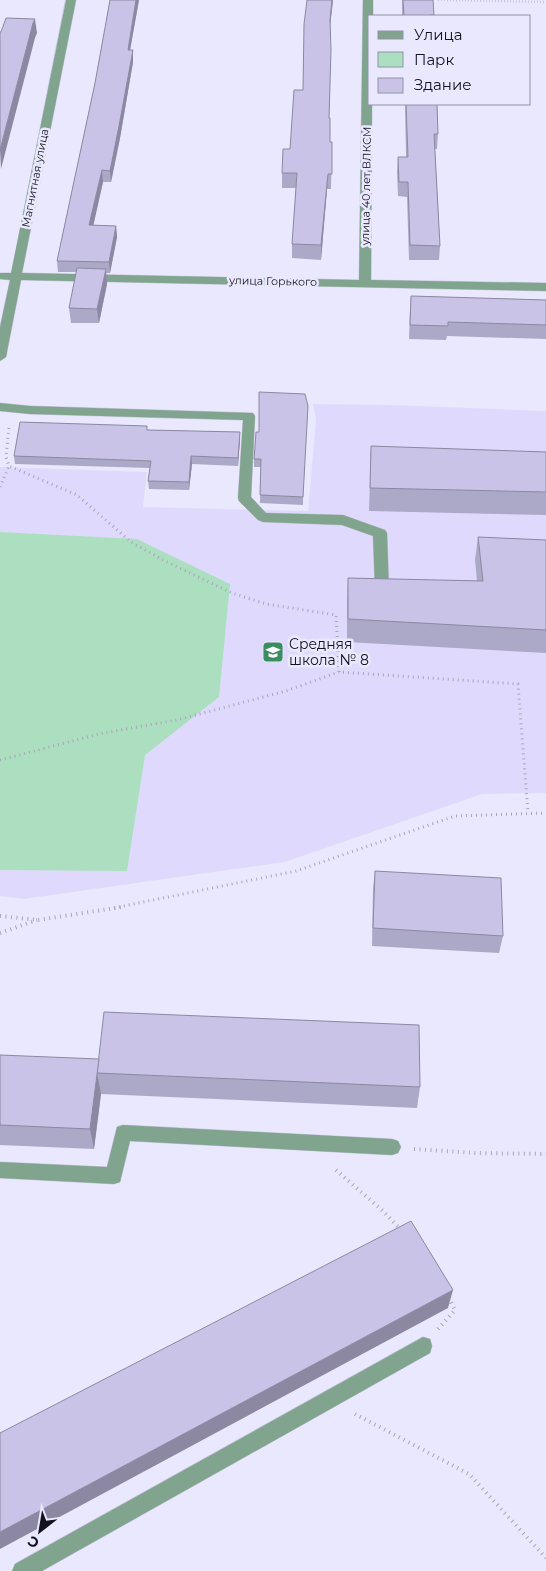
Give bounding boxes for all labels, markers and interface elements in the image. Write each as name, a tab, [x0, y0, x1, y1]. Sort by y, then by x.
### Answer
legend	[368, 15, 531, 105]
text: Улица	[414, 25, 462, 44]
text: Парк	[414, 50, 454, 69]
text: Здание	[414, 75, 472, 94]
street label: улица 40 лет ВЛКСМ	[358, 126, 374, 247]
street label: Магнитная улица	[19, 128, 51, 228]
street label: улица Горького	[228, 273, 317, 289]
place label: Cредняя школа № 8	[289, 635, 369, 669]
school or university icon: Cредняя школа № 8	[261, 640, 285, 664]
north arrow	[15, 1506, 65, 1556]
text: С	[24, 1532, 42, 1552]

